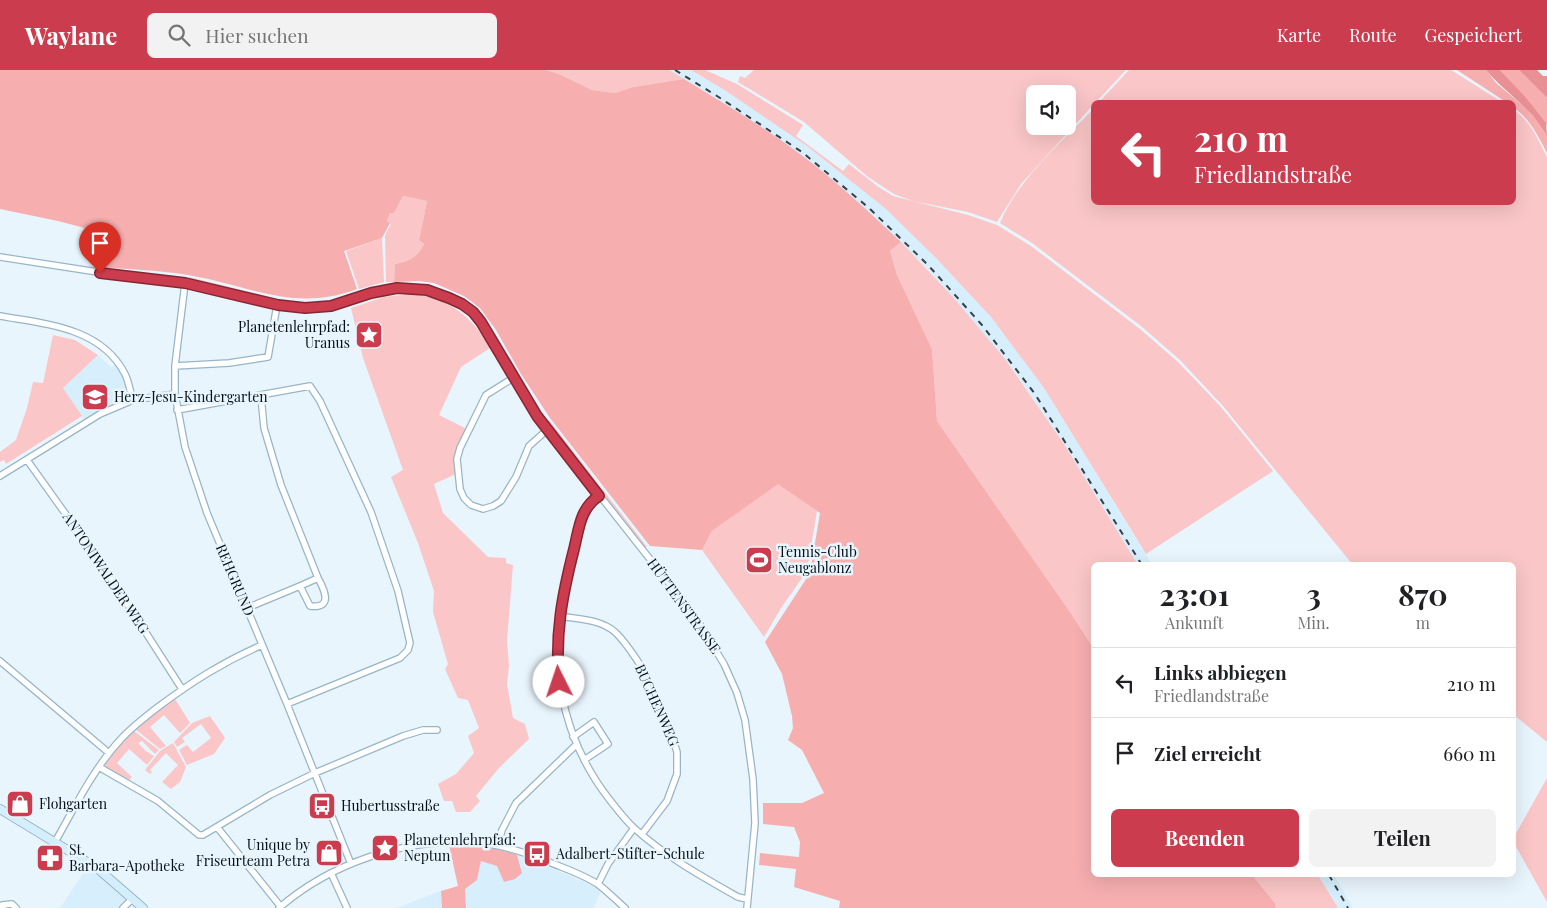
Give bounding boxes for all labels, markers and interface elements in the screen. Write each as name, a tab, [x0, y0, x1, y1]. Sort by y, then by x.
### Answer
search box	[147, 13, 497, 58]
text: Waylane	[25, 19, 117, 51]
icon: search	[165, 21, 193, 49]
text: Hier suchen	[205, 22, 309, 48]
text: Karte	[1277, 23, 1321, 47]
text: Route	[1349, 23, 1397, 47]
text: Gespeichert	[1425, 23, 1522, 47]
map controls	[1026, 85, 1076, 135]
button: sound	[1026, 85, 1076, 135]
text: 210 m	[1194, 114, 1288, 161]
icon: left	[1111, 120, 1176, 185]
text: Friedlandstraße	[1194, 159, 1352, 189]
pin	[79, 222, 121, 273]
icon: arrive	[86, 229, 114, 257]
place label: Planetenlehrpfad: Uranus	[238, 317, 350, 352]
place icon: Planetenlehrpfad: Uranus	[354, 320, 384, 350]
school or university icon: Herz-Jesu-Kindergarten	[80, 382, 110, 412]
place label: Herz-Jesu-Kindergarten	[114, 387, 268, 406]
street label: ANTONIWALDER WEG	[58, 508, 154, 637]
street label: REHGRUND	[212, 541, 259, 619]
place label: Tennis-Club Neugablonz	[778, 542, 857, 577]
sports icon: Tennis-Club Neugablonz	[744, 545, 774, 575]
street label: HÜTTENSTRASSE	[643, 554, 726, 657]
text: 23:01	[1159, 574, 1229, 614]
text: 3	[1306, 574, 1321, 614]
text: 870	[1398, 574, 1448, 614]
text: Ankunft	[1165, 612, 1223, 633]
text: Min.	[1297, 612, 1330, 633]
text: m	[1416, 612, 1430, 633]
position arrow	[532, 655, 584, 707]
text: Links abbiegen	[1154, 659, 1287, 685]
street label: BUCHENWEG	[631, 661, 684, 749]
icon: left	[1111, 669, 1139, 697]
text: 210 m	[1447, 670, 1496, 696]
text: Friedlandstraße	[1154, 685, 1269, 706]
icon: arrive	[1111, 739, 1139, 767]
text: Ziel erreicht	[1154, 740, 1262, 766]
text: 660 m	[1443, 740, 1496, 766]
shop icon: Flohgarten	[5, 789, 35, 819]
bus stop icon: Hubertusstraße	[307, 791, 337, 821]
place label: Flohgarten	[39, 794, 108, 813]
place label: Hubertusstraße	[341, 796, 440, 815]
button: Beenden	[1111, 809, 1299, 867]
button: Teilen	[1309, 809, 1496, 867]
place label: Planetenlehrpfad: Neptun	[404, 830, 516, 865]
place icon: Planetenlehrpfad: Neptun	[370, 833, 400, 863]
place label: Unique by Friseurteam Petra	[196, 835, 310, 870]
shop icon: Unique by Friseurteam Petra	[314, 838, 344, 868]
bus stop icon: Adalbert-Stifter-Schule	[522, 839, 552, 869]
place label: St. Barbara-Apotheke	[69, 840, 185, 875]
pharmacy icon: St. Barbara-Apotheke	[35, 843, 65, 873]
place label: Adalbert-Stifter-Schule	[555, 844, 705, 863]

